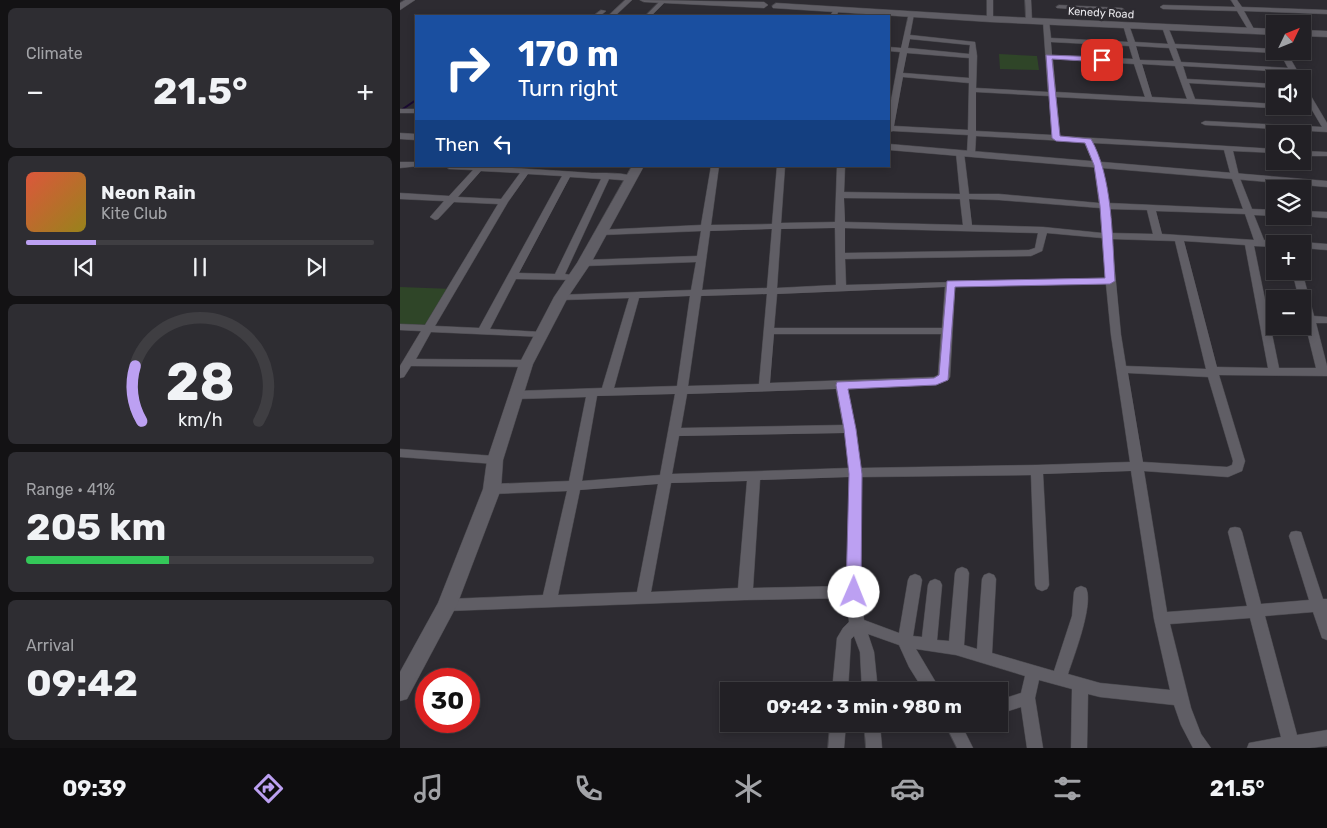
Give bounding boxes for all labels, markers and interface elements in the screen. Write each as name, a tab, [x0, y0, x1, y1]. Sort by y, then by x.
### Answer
street label: Kenedy Road	[1068, 5, 1134, 21]
north arrow	[1266, 15, 1311, 60]
map controls	[1266, 15, 1311, 335]
text: 170 m	[518, 33, 619, 75]
icon: right	[435, 35, 500, 100]
pin	[1081, 39, 1123, 81]
text: Climate	[26, 44, 83, 63]
icon: arrive	[1088, 46, 1116, 74]
text: 21.5°	[153, 68, 248, 114]
button: sound	[1266, 70, 1311, 115]
text: −	[26, 75, 44, 108]
text: +	[357, 75, 374, 108]
text: Turn right	[518, 75, 618, 102]
button: search	[1266, 125, 1311, 170]
icon: left	[489, 130, 517, 158]
text: Then	[435, 133, 479, 156]
button: layers	[1266, 180, 1311, 225]
text: Neon Rain	[101, 181, 196, 204]
text: Kite Club	[101, 204, 167, 223]
button: +	[1266, 235, 1311, 280]
icon: previous	[70, 253, 98, 281]
icon: pause	[186, 253, 214, 281]
icon: next	[302, 253, 330, 281]
button: −	[1266, 290, 1311, 335]
text: 28	[165, 351, 235, 413]
text: km/h	[178, 409, 222, 430]
text: Range · 41%	[26, 480, 115, 499]
text: 205 km	[26, 504, 166, 550]
position arrow	[827, 565, 879, 617]
text: Arrival	[26, 636, 74, 655]
text: 09:42	[26, 660, 138, 706]
speed limit sign: 30	[415, 668, 480, 733]
text: 09:42 · 3 min · 980 m	[766, 695, 962, 718]
icon: directions	[251, 771, 286, 806]
icon: music	[411, 771, 446, 806]
icon: phone	[571, 771, 606, 806]
icon: climate	[731, 771, 766, 806]
icon: car	[890, 771, 925, 806]
icon: filters	[1050, 771, 1085, 806]
text: 09:39	[62, 775, 126, 802]
text: 21.5°	[1210, 775, 1265, 802]

